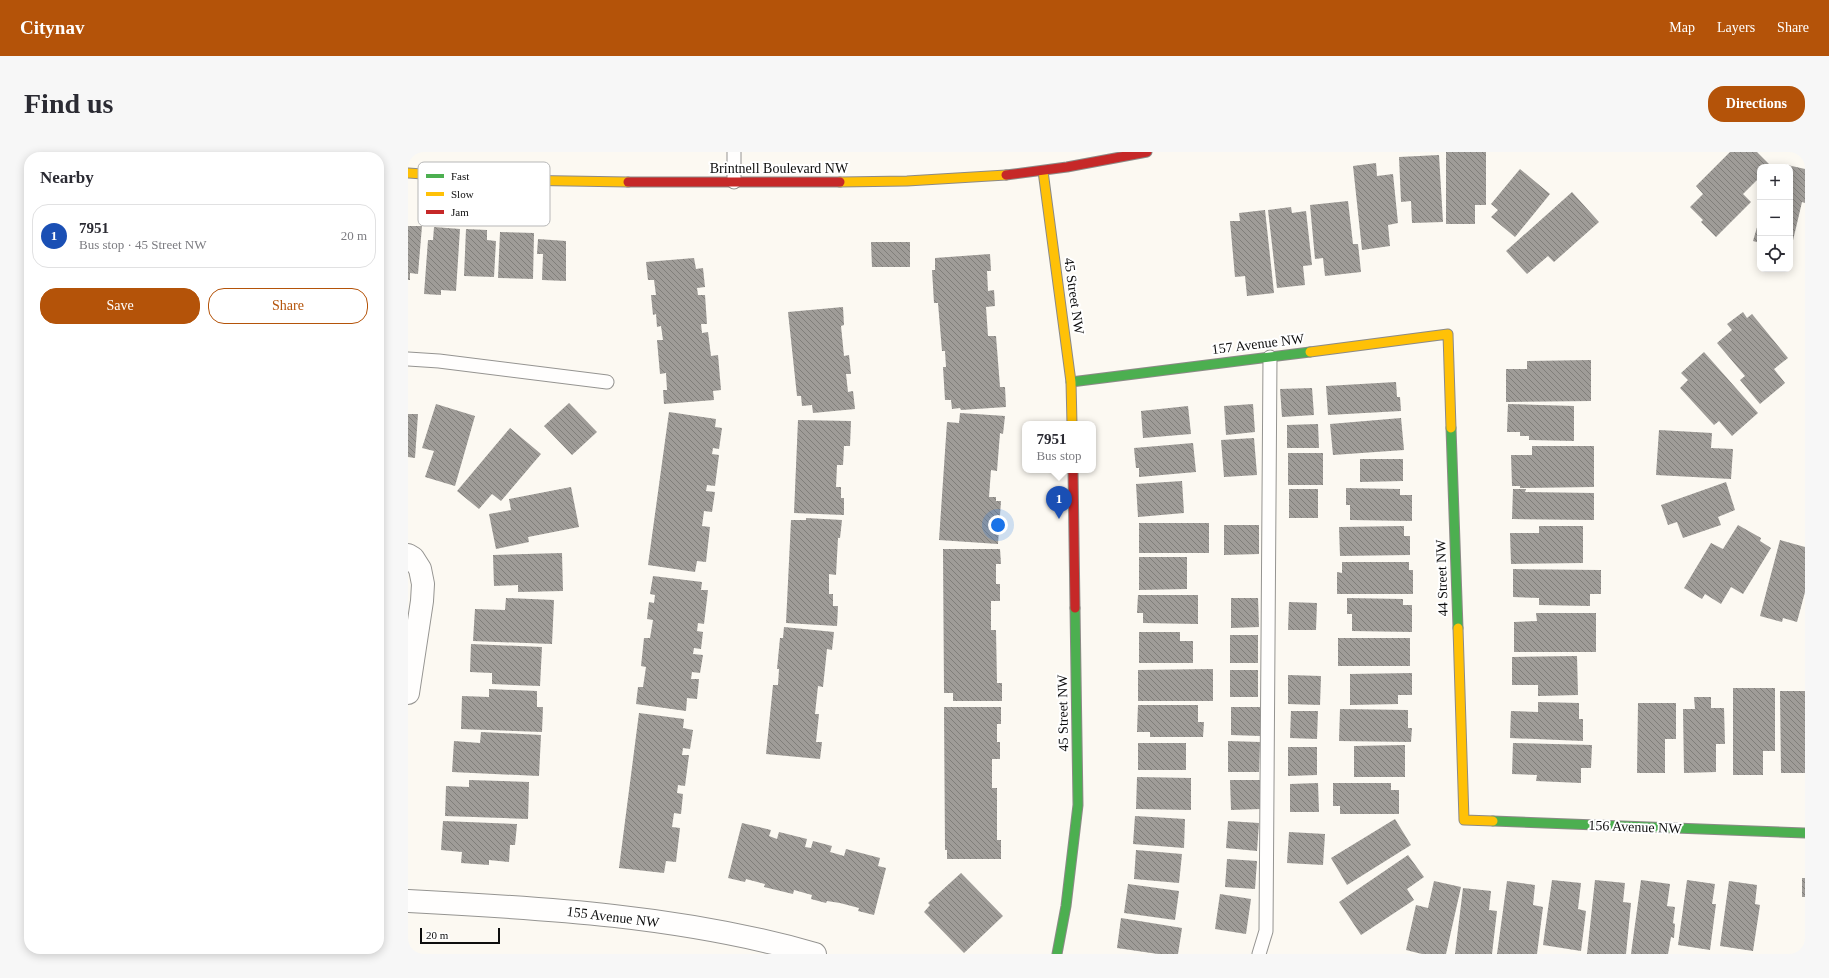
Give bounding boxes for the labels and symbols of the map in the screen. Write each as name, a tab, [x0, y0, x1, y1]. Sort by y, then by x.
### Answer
street label: Brintnell Boulevard NW	[710, 161, 849, 176]
legend	[418, 162, 550, 226]
text: Fast	[451, 170, 469, 182]
text: Slow	[451, 188, 474, 200]
text: Jam	[451, 206, 469, 218]
street label: 45 Street NW	[1061, 257, 1087, 336]
street label: 157 Avenue NW	[1211, 331, 1306, 357]
pin: 1	[1046, 486, 1072, 519]
your location	[988, 515, 1008, 535]
street label: 44 Street NW	[1433, 538, 1451, 617]
street label: 45 Street NW	[1055, 674, 1071, 752]
street label: 156 Avenue NW	[1588, 818, 1683, 836]
street label: 155 Avenue NW	[566, 904, 661, 930]
scale bar	[420, 926, 500, 945]

